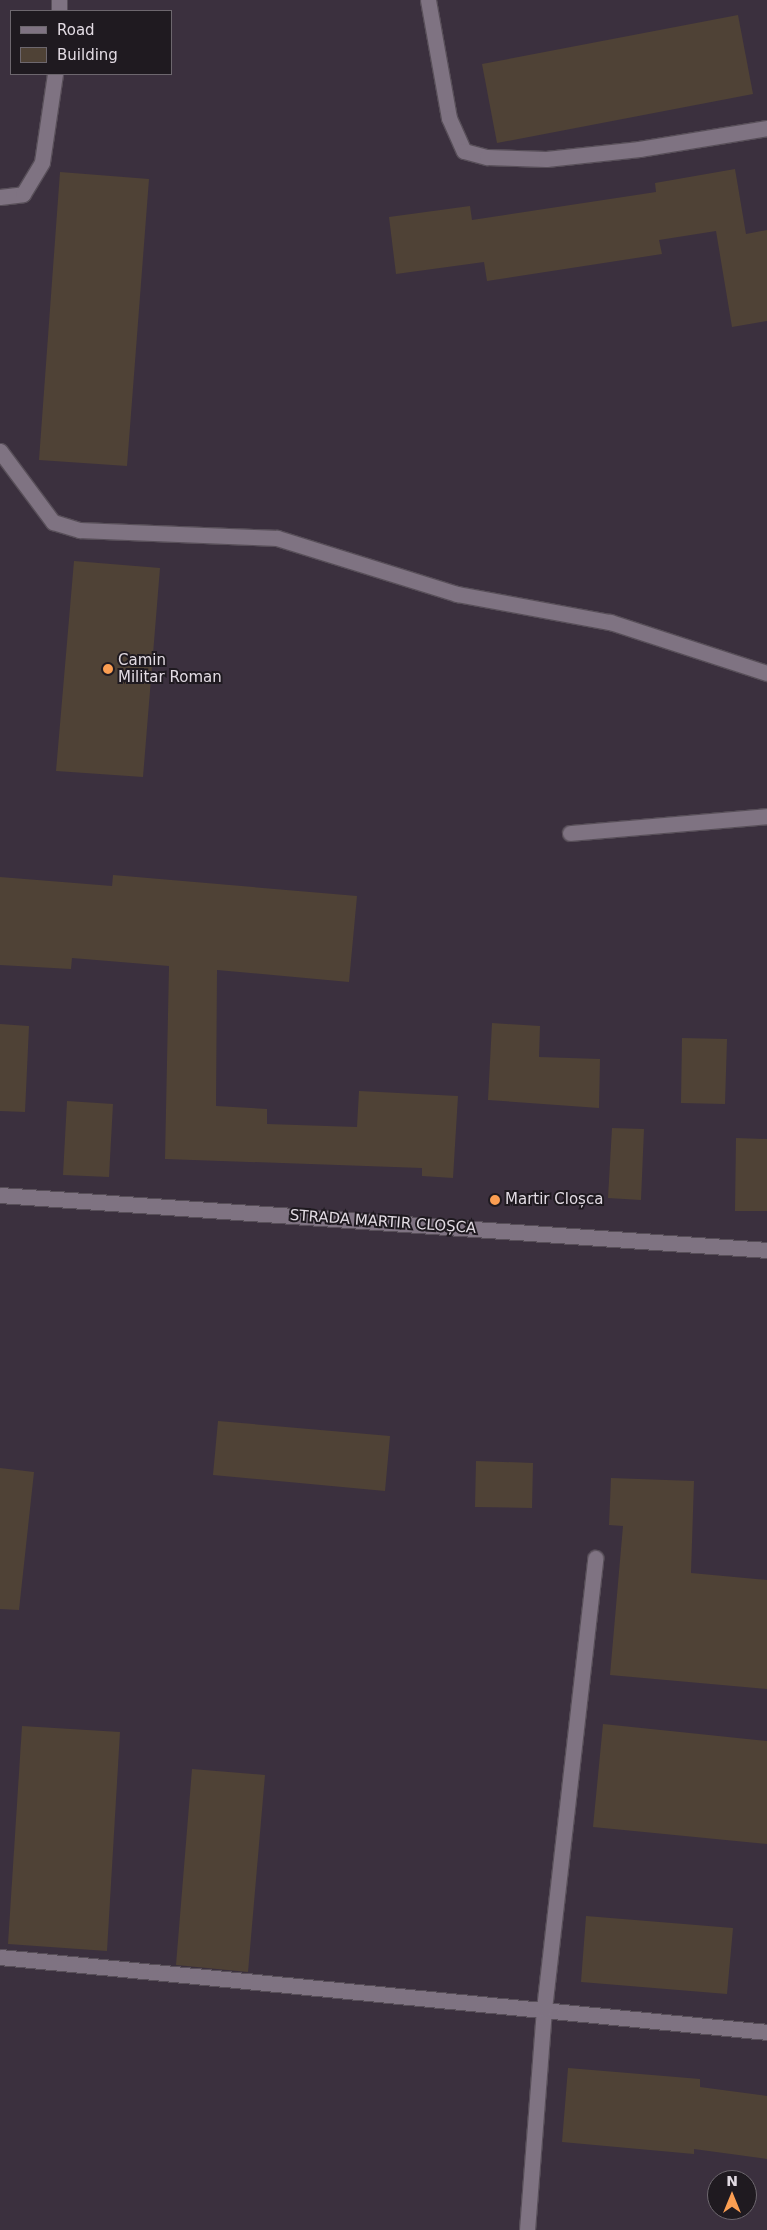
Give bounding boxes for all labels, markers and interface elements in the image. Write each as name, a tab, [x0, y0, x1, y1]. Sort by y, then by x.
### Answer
legend	[10, 10, 172, 75]
text: Road	[57, 21, 95, 39]
text: Building	[57, 46, 118, 64]
place label: Camin Militar Roman	[118, 651, 222, 686]
marker: Camin Militar Roman	[102, 663, 114, 675]
place label: Martir Cloșca	[505, 1191, 603, 1209]
marker: Martir Cloșca	[489, 1194, 501, 1206]
street label: STRADA MARTIR CLOȘCA	[289, 1207, 477, 1237]
north arrow	[707, 2170, 757, 2220]
text: N	[726, 2173, 738, 2189]

